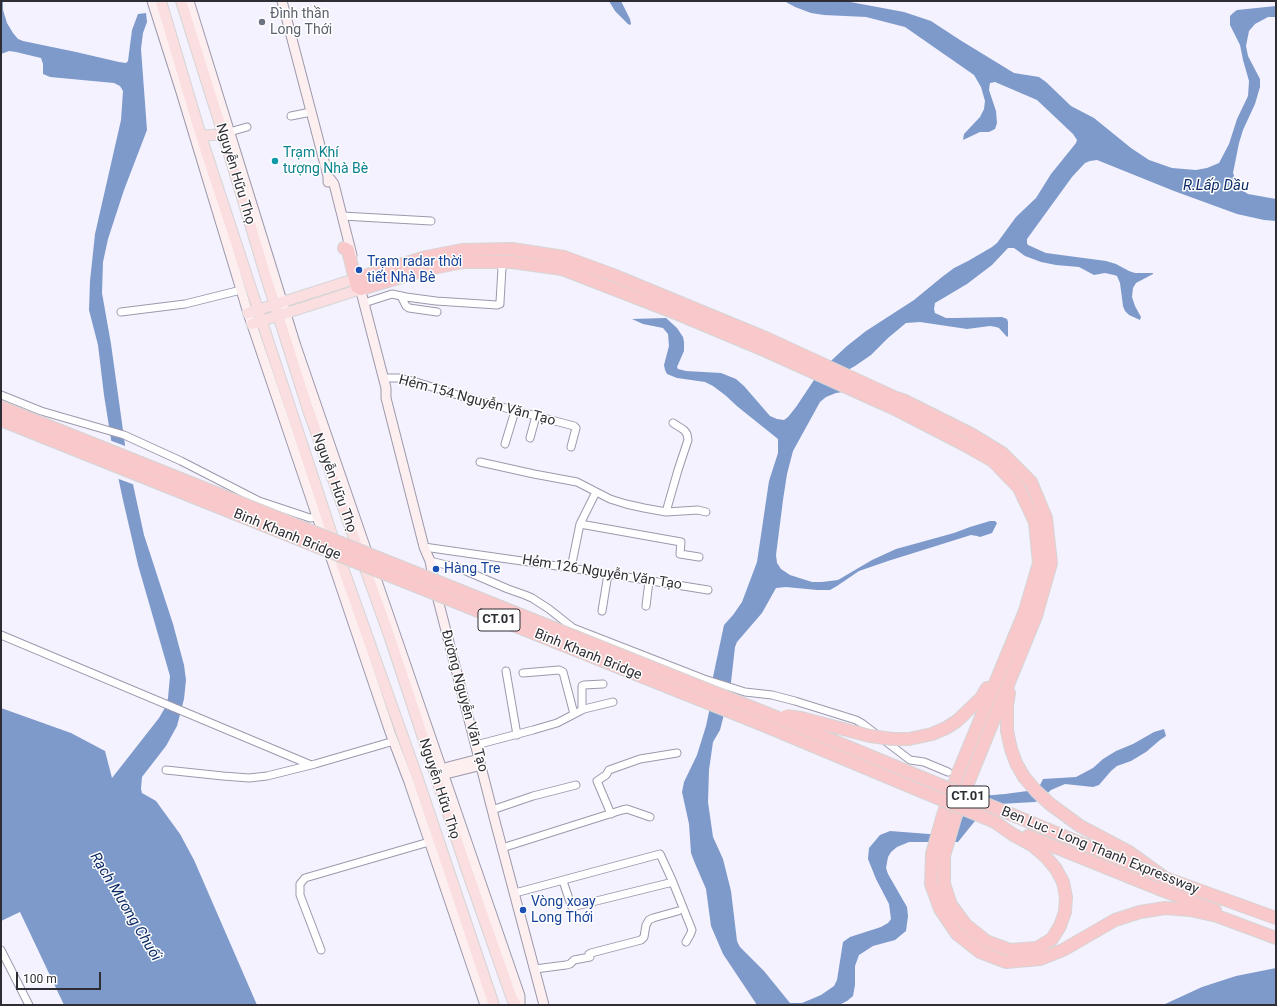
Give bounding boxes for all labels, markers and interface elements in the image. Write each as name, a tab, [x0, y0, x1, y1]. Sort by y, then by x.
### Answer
place label: Đình thần Long Thới	[270, 6, 332, 38]
marker: Đình thần Long Thới	[257, 17, 267, 27]
street label: Nguyễn Hữu Thọ	[212, 122, 258, 226]
place label: Trạm Khí tượng Nhà Bè	[283, 145, 368, 178]
marker: Trạm Khí tượng Nhà Bè	[270, 156, 280, 166]
water label: R.Lấp Dầu	[1183, 177, 1249, 195]
place label: Trạm radar thời tiết Nhà Bè	[367, 254, 462, 286]
marker: Trạm radar thời tiết Nhà Bè	[354, 265, 364, 275]
street label: Hẻm 154 Nguyễn Văn Tạo	[397, 372, 557, 430]
street label: Nguyễn Hữu Thọ	[308, 431, 360, 535]
street label: Binh Khanh Bridge	[231, 506, 343, 564]
street label: Hẻm 126 Nguyễn Văn Tạo	[521, 552, 683, 594]
place label: Hàng Tre	[444, 561, 501, 577]
marker: Hàng Tre	[431, 564, 441, 574]
road number: CT.01	[478, 609, 520, 631]
street label: Binh Khanh Bridge	[532, 626, 644, 684]
street label: Đường Nguyễn Văn Tạo	[437, 628, 491, 774]
street label: Nguyễn Hữu Thọ	[415, 737, 463, 841]
road number: CT.01	[947, 786, 989, 808]
street label: Ben Luc - Long Thanh Expressway	[999, 804, 1201, 898]
water label: Rạch Mương Chuối	[85, 849, 165, 965]
place label: Vòng xoay Long Thới	[531, 894, 596, 926]
marker: Vòng xoay Long Thới	[518, 905, 528, 915]
scale bar	[18, 964, 103, 990]
text: 100 m	[23, 972, 57, 986]

